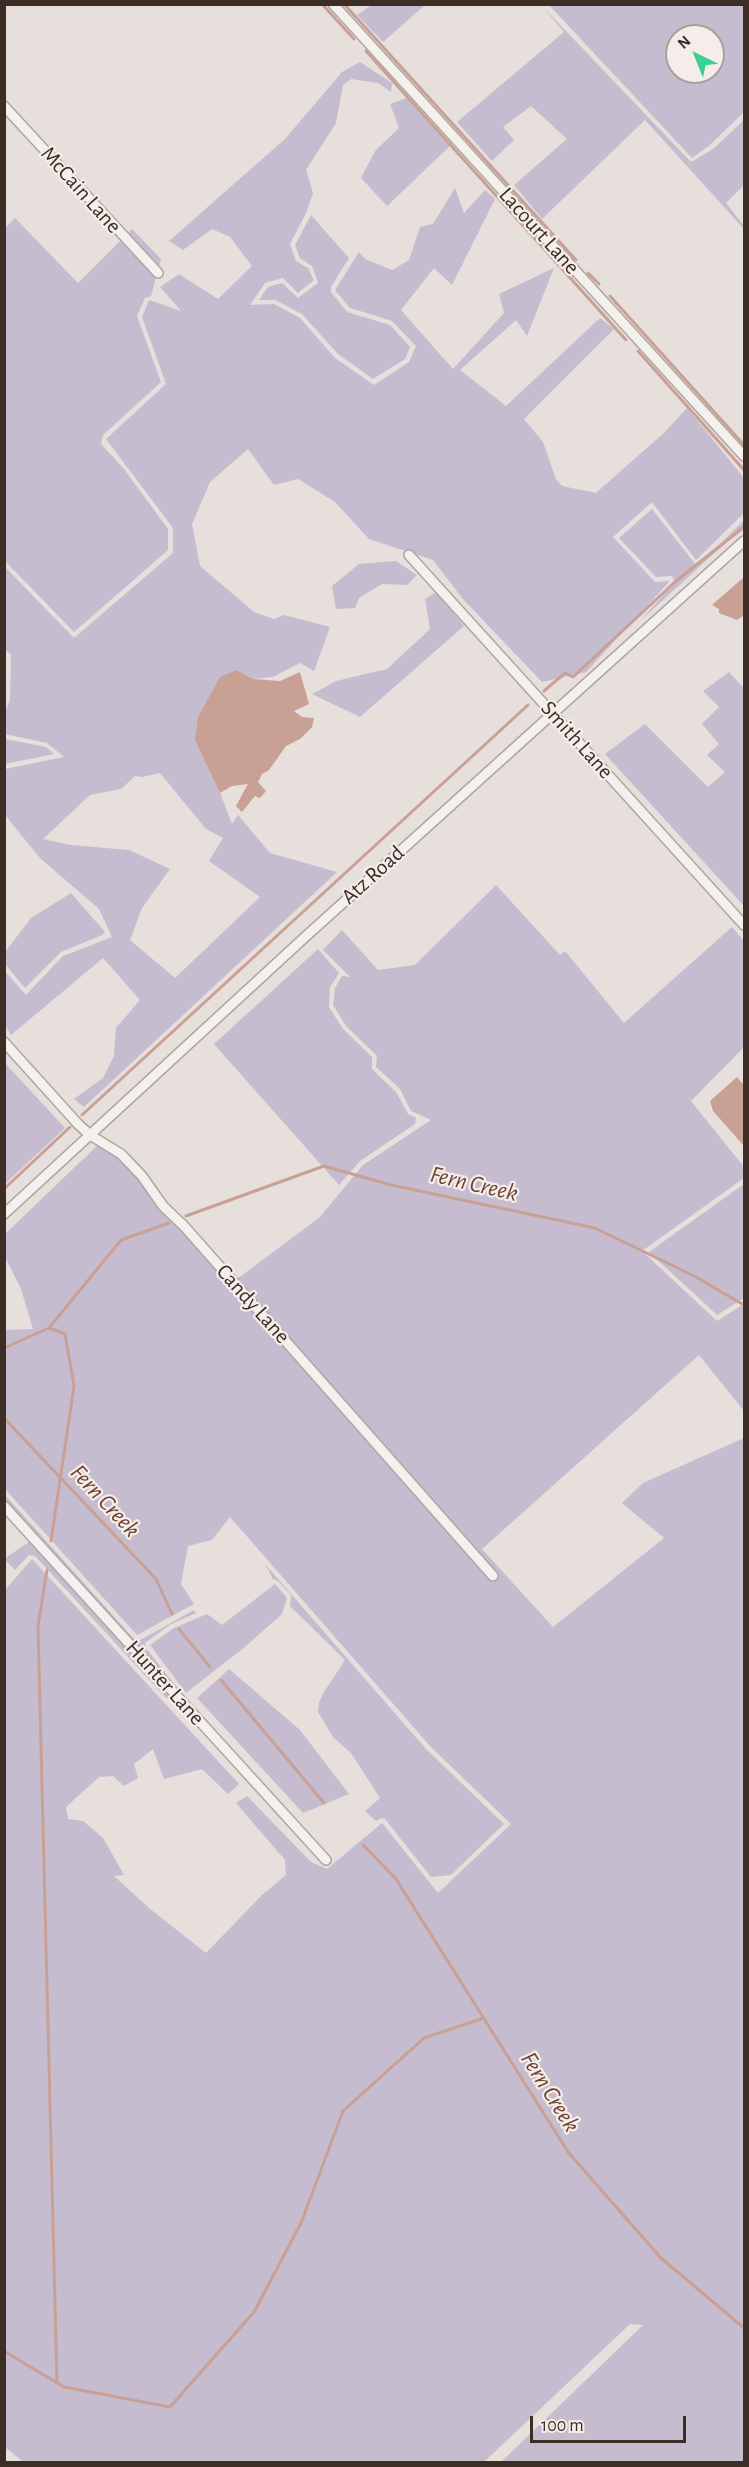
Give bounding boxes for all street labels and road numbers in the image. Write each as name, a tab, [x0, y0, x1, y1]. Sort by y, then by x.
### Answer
street label: McCain Lane	[35, 141, 127, 239]
street label: Lacourt Lane	[493, 182, 585, 280]
street label: Smith Lane	[535, 696, 619, 784]
street label: Atz Road	[336, 840, 410, 910]
street label: Candy Lane	[210, 1259, 296, 1349]
street label: Hunter Lane	[120, 1635, 210, 1731]

